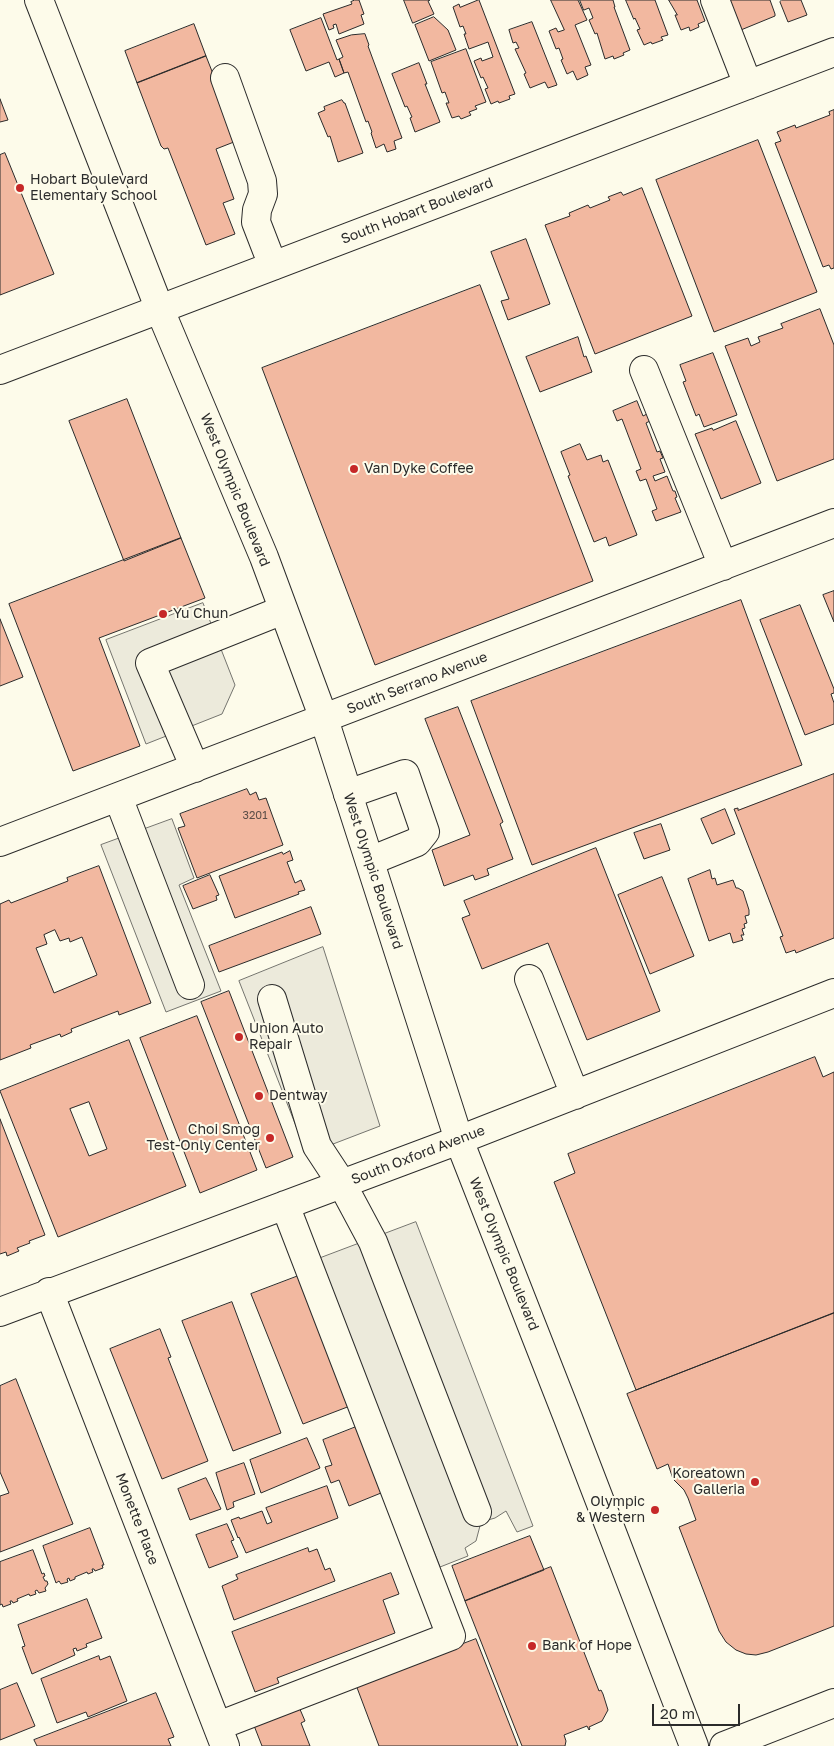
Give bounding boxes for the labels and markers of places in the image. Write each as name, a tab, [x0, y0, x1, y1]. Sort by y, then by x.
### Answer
place label: Hobart Boulevard Elementary School	[30, 172, 157, 204]
marker: Hobart Boulevard Elementary School	[14, 182, 26, 194]
place label: Van Dyke Coffee	[364, 461, 474, 477]
marker: Van Dyke Coffee	[348, 463, 360, 475]
place label: Yu Chun	[173, 606, 228, 622]
marker: Yu Chun	[157, 608, 169, 620]
place label: Union Auto Repair	[249, 1021, 324, 1054]
marker: Union Auto Repair	[233, 1031, 245, 1043]
place label: Dentway	[269, 1088, 328, 1104]
marker: Dentway	[253, 1090, 265, 1102]
place label: Choi Smog Test-Only Center	[147, 1122, 260, 1154]
marker: Choi Smog Test-Only Center	[264, 1132, 276, 1144]
place label: Koreatown Galleria	[672, 1466, 745, 1498]
marker: Koreatown Galleria	[749, 1476, 761, 1488]
place label: Olympic & Western	[576, 1494, 645, 1526]
marker: Olympic & Western	[649, 1504, 661, 1516]
place label: Bank of Hope	[542, 1638, 632, 1654]
marker: Bank of Hope	[526, 1640, 538, 1652]

